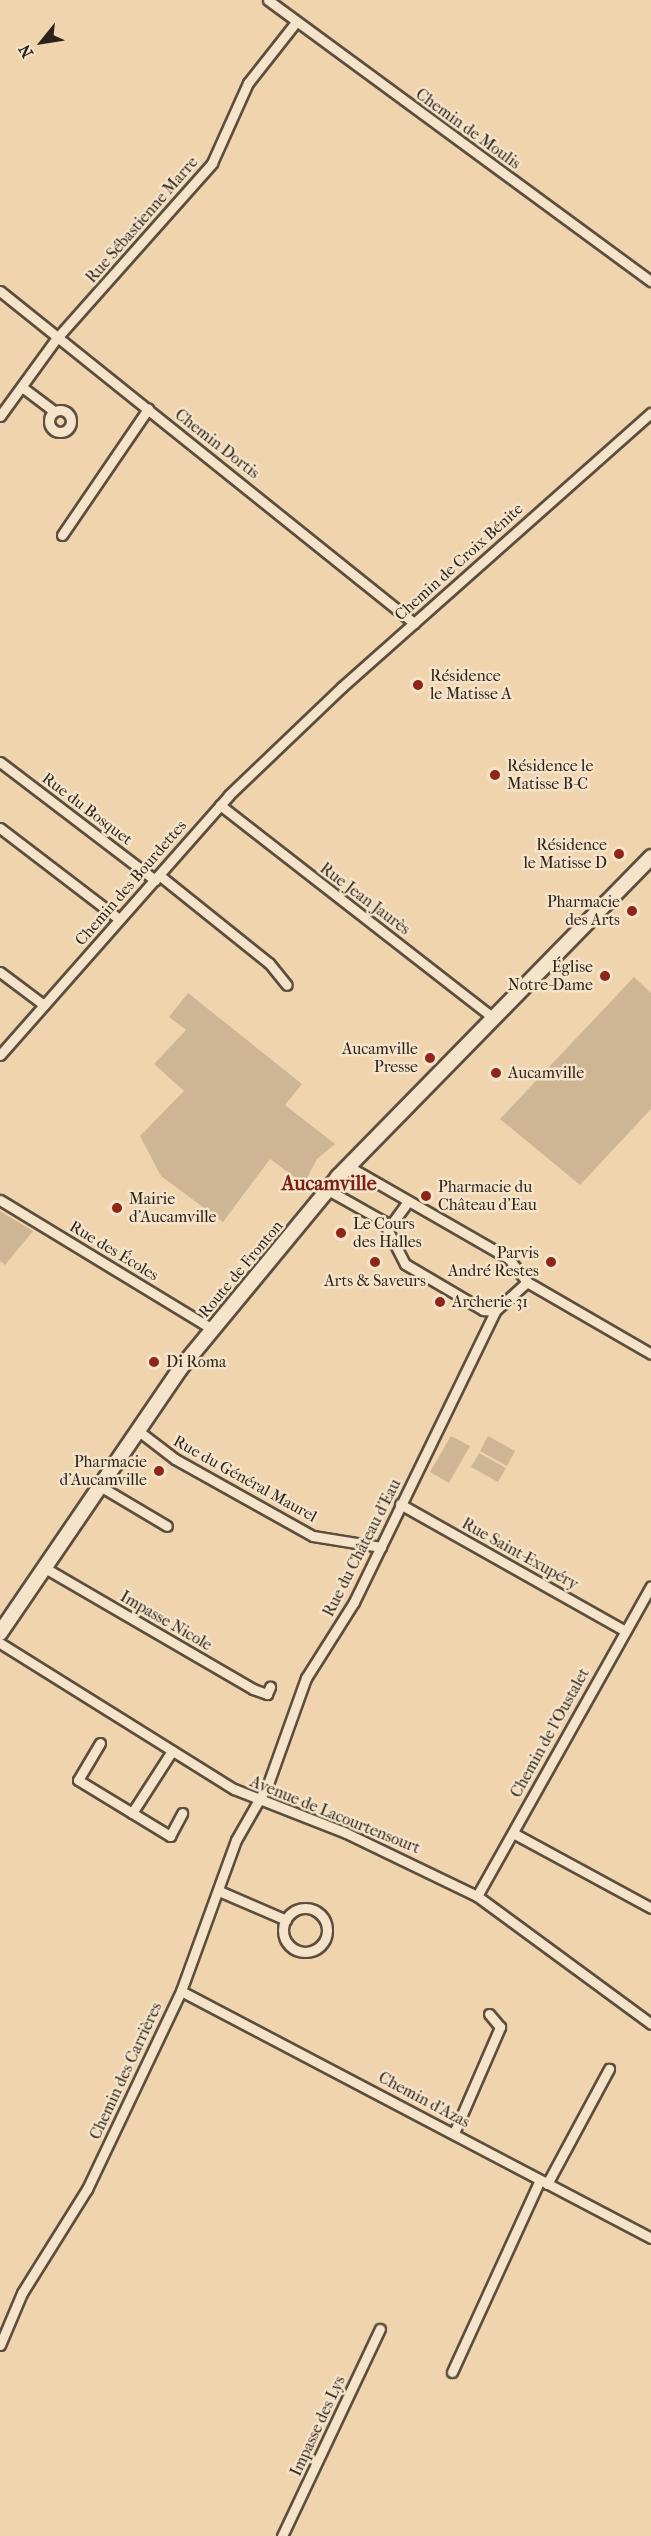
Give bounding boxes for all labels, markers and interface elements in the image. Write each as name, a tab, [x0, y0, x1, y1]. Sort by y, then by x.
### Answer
north arrow	[12, 12, 72, 72]
text: N	[15, 41, 37, 61]
street label: Chemin de Moulis	[412, 85, 524, 173]
street label: Rue Sébastienne Marre	[82, 153, 202, 287]
street label: Chemin Dortis	[171, 405, 263, 483]
street label: Chemin de Croix Bénite	[391, 499, 527, 625]
place label: Résidence le Matisse A	[430, 666, 512, 704]
marker: Résidence le Matisse A	[411, 678, 425, 692]
place label: Résidence le Matisse B-C	[507, 756, 593, 794]
marker: Résidence le Matisse B-C	[488, 768, 502, 782]
street label: Rue du Bosquet	[38, 769, 136, 849]
street label: Chemin des Bourdettes	[71, 816, 191, 950]
place label: Résidence le Matisse D	[524, 835, 607, 873]
marker: Résidence le Matisse D	[612, 847, 626, 861]
street label: Rue Jean Jaurès	[316, 859, 414, 939]
place label: Pharmacie des Arts	[547, 892, 620, 930]
marker: Pharmacie des Arts	[625, 904, 639, 918]
place label: Église Notre-Dame	[508, 957, 593, 995]
marker: Église Notre-Dame	[598, 969, 612, 983]
place label: Aucamville Presse	[342, 1039, 418, 1077]
marker: Aucamville Presse	[423, 1051, 437, 1065]
place label: Aucamville	[508, 1063, 584, 1083]
marker: Aucamville	[489, 1066, 503, 1080]
district label: Aucamville	[281, 1171, 377, 1195]
place label: Pharmacie du Château d'Eau	[438, 1177, 537, 1215]
place label: Mairie d'Aucamville	[129, 1189, 216, 1227]
marker: Pharmacie du Château d'Eau	[419, 1189, 433, 1203]
marker: Mairie d'Aucamville	[110, 1201, 124, 1215]
place label: Le Cours des Halles	[353, 1214, 422, 1252]
street label: Rue des Écoles	[66, 1217, 162, 1285]
street label: Route de Fronton	[195, 1217, 287, 1321]
marker: Le Cours des Halles	[334, 1226, 348, 1240]
place label: Parvis André Restes	[448, 1243, 539, 1281]
marker: Arts & Saveurs	[368, 1255, 382, 1269]
marker: Parvis André Restes	[544, 1255, 558, 1269]
place label: Arts & Saveurs	[324, 1271, 426, 1291]
place label: Archerie 31	[452, 1292, 528, 1312]
marker: Archerie 31	[433, 1295, 447, 1309]
place label: Di Roma	[166, 1352, 226, 1372]
marker: Di Roma	[147, 1355, 161, 1369]
street label: Rue du Général Maurel	[170, 1432, 320, 1526]
place label: Pharmacie d'Aucamville	[60, 1452, 147, 1490]
marker: Pharmacie d'Aucamville	[152, 1464, 166, 1478]
street label: Rue du Château d'Eau	[319, 1476, 405, 1620]
street label: Rue Saint-Exupéry	[458, 1514, 582, 1594]
street label: Impasse Nicole	[117, 1587, 215, 1655]
street label: Chemin de l'Oustalet	[506, 1665, 594, 1801]
street label: Avenue de Lacourtensourt	[247, 1772, 423, 1858]
street label: Chemin des Carrières	[86, 1999, 166, 2143]
street label: Chemin d'Azas	[375, 2068, 473, 2132]
street label: Impasse des Lys	[286, 2373, 350, 2479]

